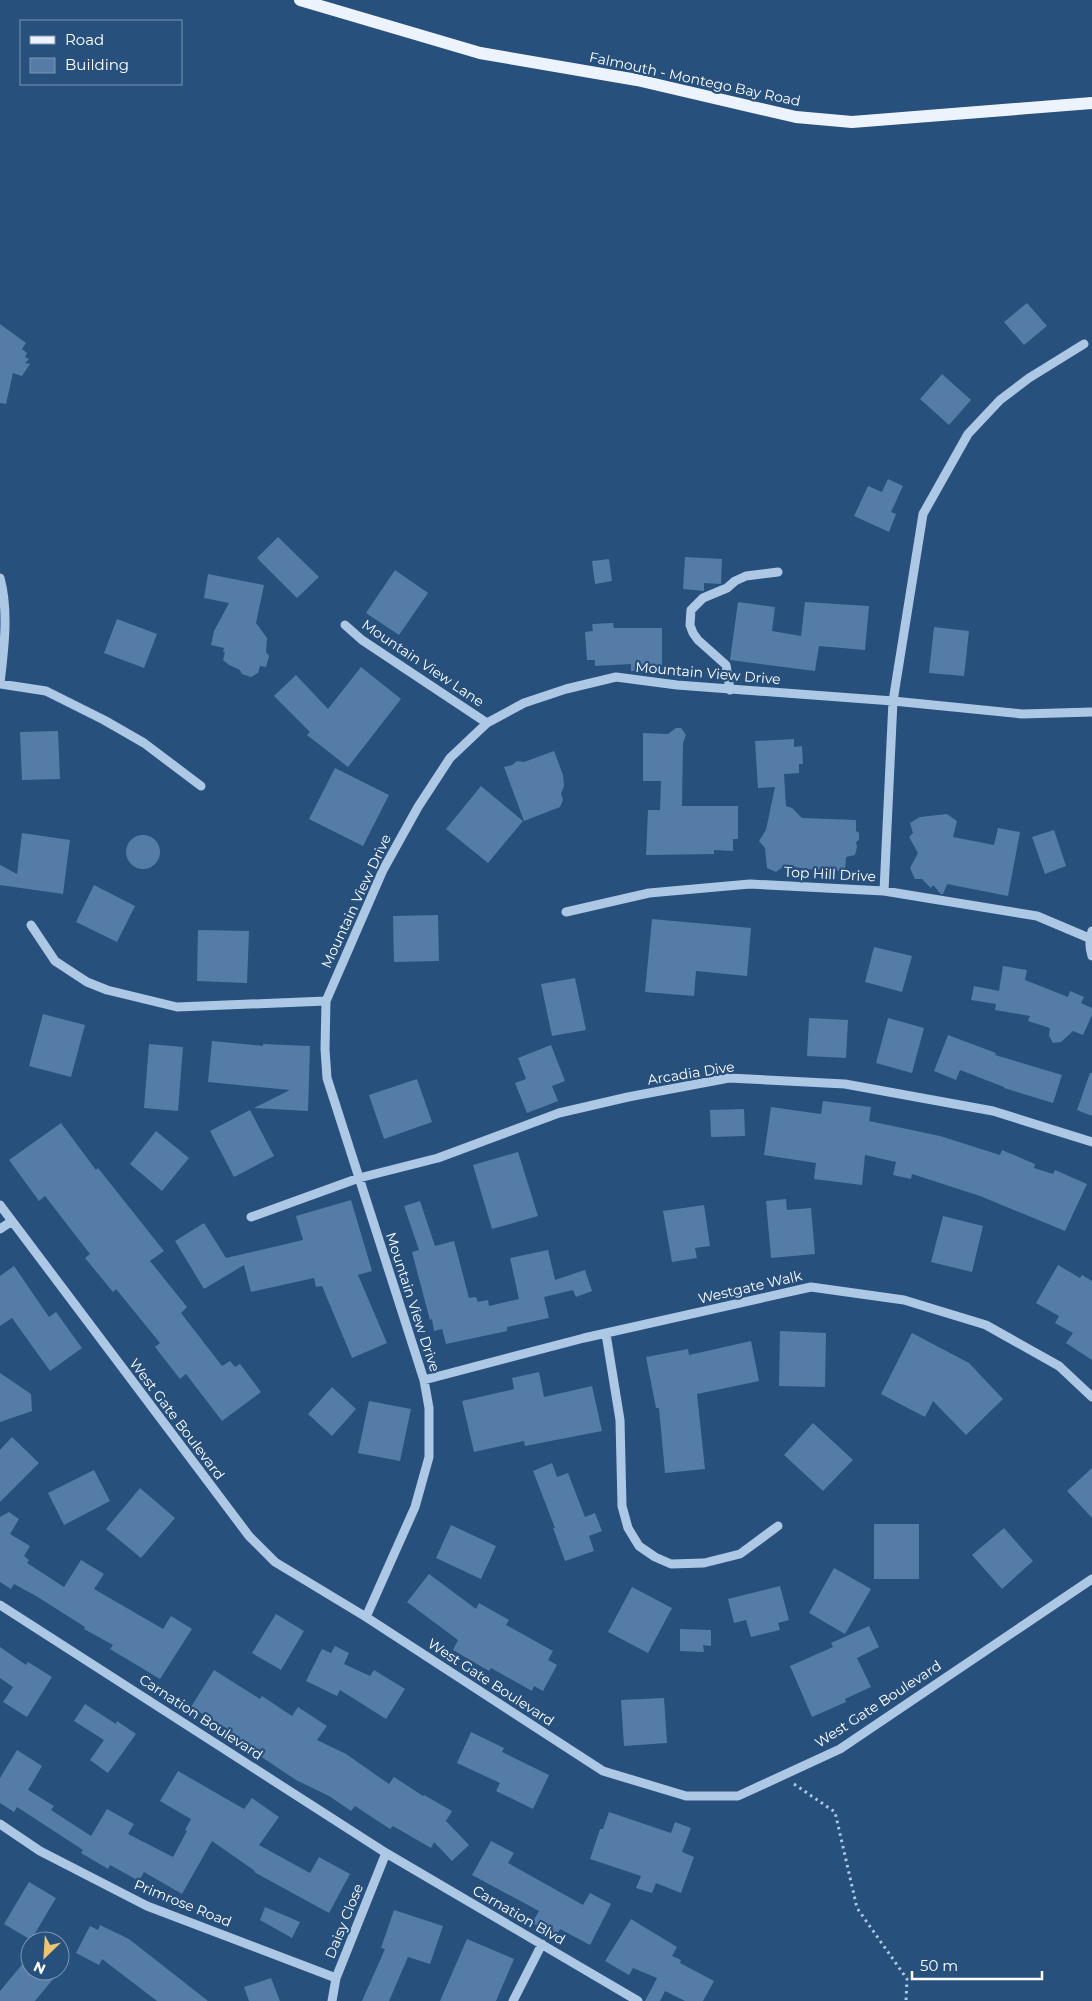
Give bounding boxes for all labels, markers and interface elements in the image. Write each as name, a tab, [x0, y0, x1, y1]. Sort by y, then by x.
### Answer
legend	[20, 20, 182, 85]
text: Road	[65, 30, 104, 49]
street label: Falmouth - Montego Bay Road	[588, 48, 802, 110]
text: Building	[65, 55, 129, 74]
street label: Mountain View Lane	[358, 615, 488, 711]
street label: Mountain View Drive	[635, 658, 781, 688]
street label: Mountain View Drive	[317, 831, 395, 971]
street label: Top Hill Drive	[783, 863, 877, 885]
street label: Arcadia Dive	[646, 1057, 736, 1089]
street label: Mountain View Drive	[382, 1230, 444, 1374]
street label: Westgate Walk	[696, 1266, 804, 1308]
street label: West Gate Boulevard	[125, 1355, 229, 1483]
street label: West Gate Boulevard	[424, 1634, 558, 1730]
street label: West Gate Boulevard	[811, 1656, 945, 1752]
street label: Carnation Boulevard	[136, 1670, 266, 1764]
street label: Primrose Road	[132, 1875, 234, 1931]
street label: Daisy Close	[321, 1881, 367, 1961]
street label: Carnation Blvd	[470, 1881, 568, 1949]
north arrow	[20, 1931, 70, 1981]
scale bar	[912, 1948, 1042, 1980]
text: 50 m	[920, 1956, 958, 1975]
text: N	[31, 1957, 48, 1978]

